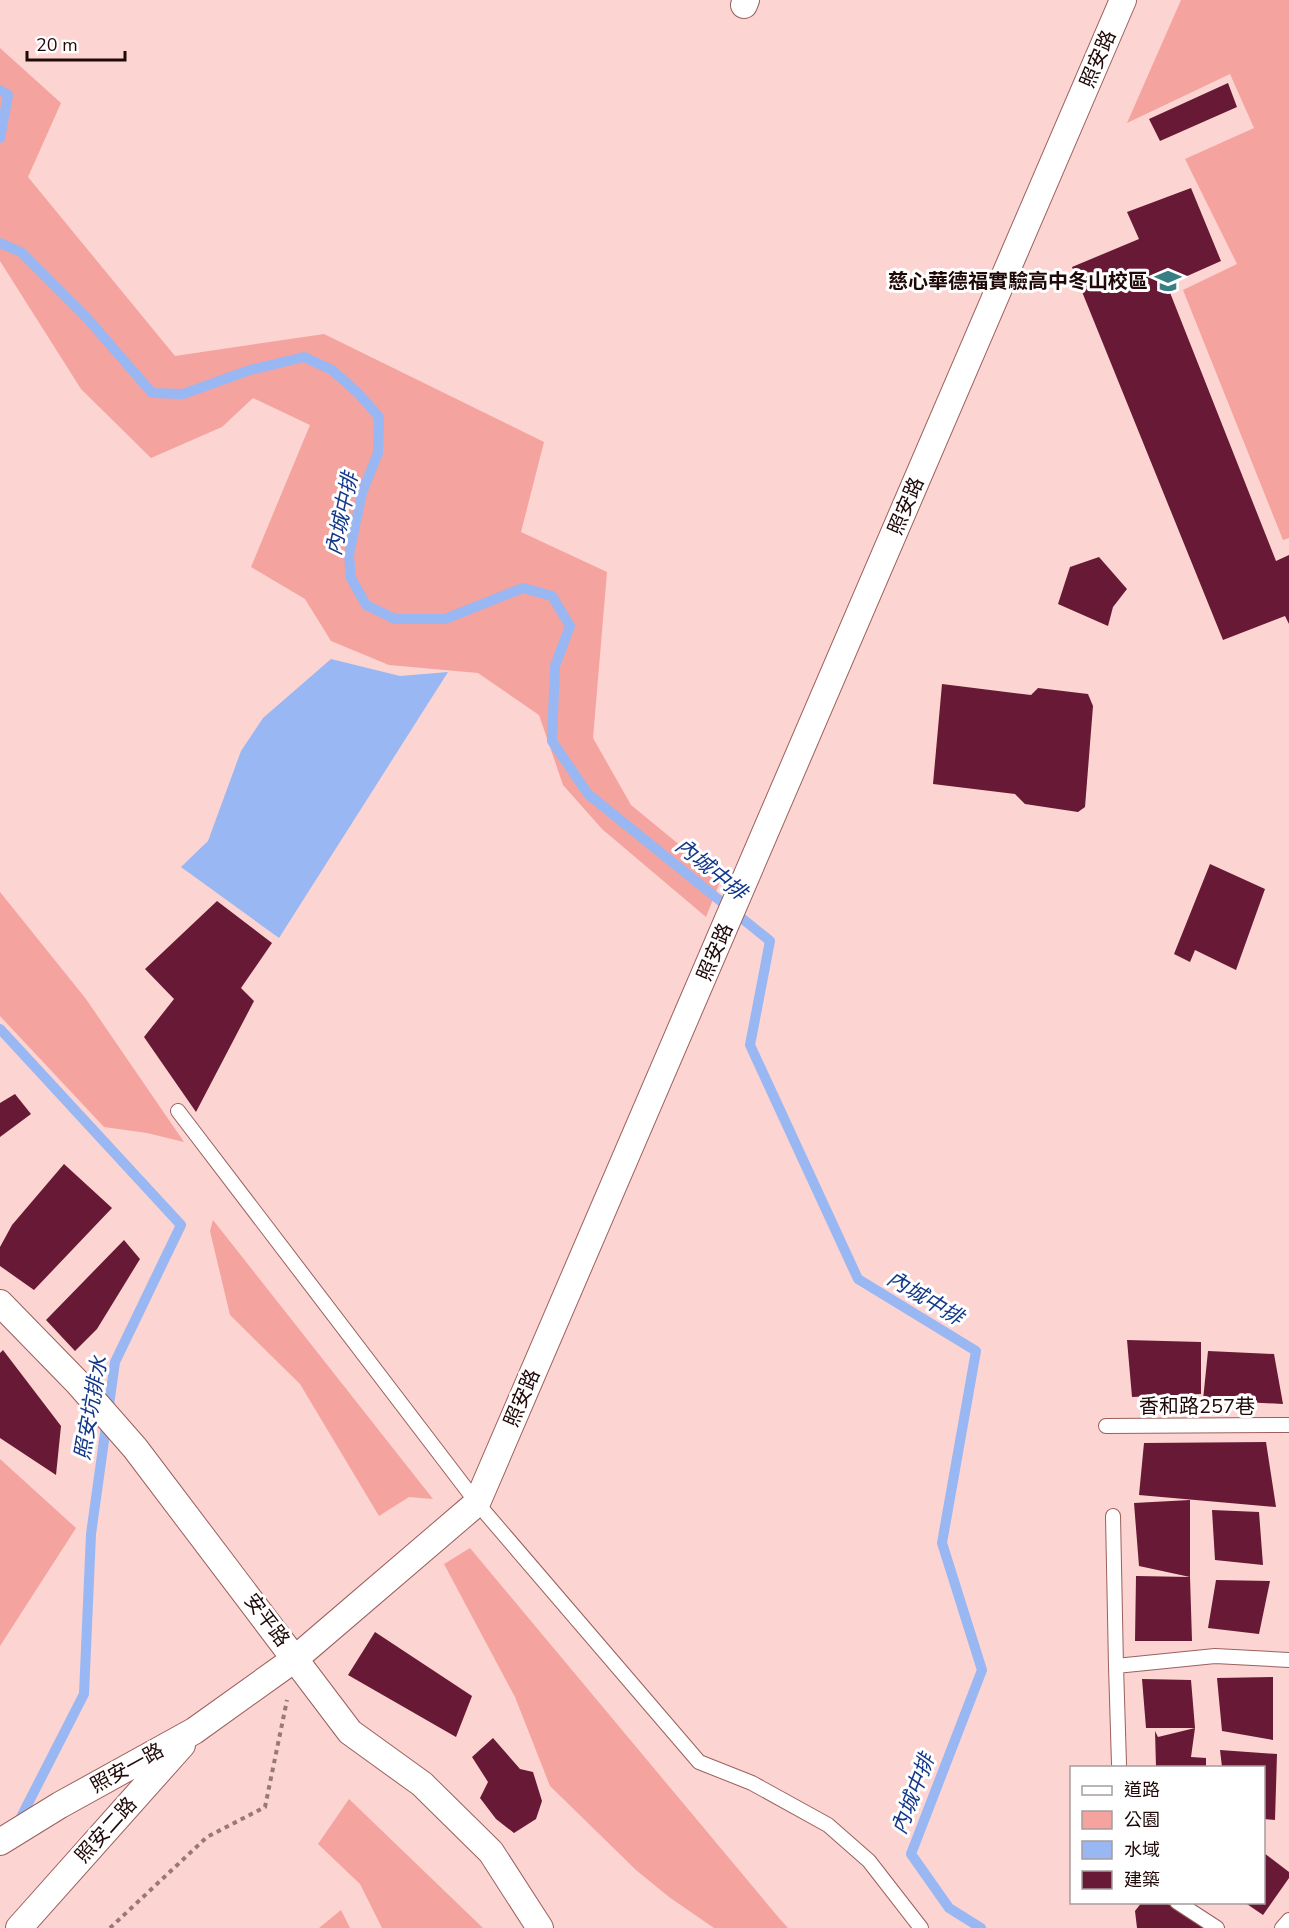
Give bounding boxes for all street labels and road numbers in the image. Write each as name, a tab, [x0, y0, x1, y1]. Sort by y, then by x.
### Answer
street label: 照安路	[1074, 26, 1122, 92]
street label: 照安路	[882, 473, 930, 539]
street label: 照安路	[691, 919, 739, 985]
street label: 照安路	[498, 1365, 546, 1431]
street label: 香和路257巷	[1139, 1393, 1255, 1420]
street label: 安平路	[238, 1588, 296, 1652]
street label: 照安一路	[85, 1737, 169, 1799]
street label: 照安二路	[69, 1791, 143, 1869]

